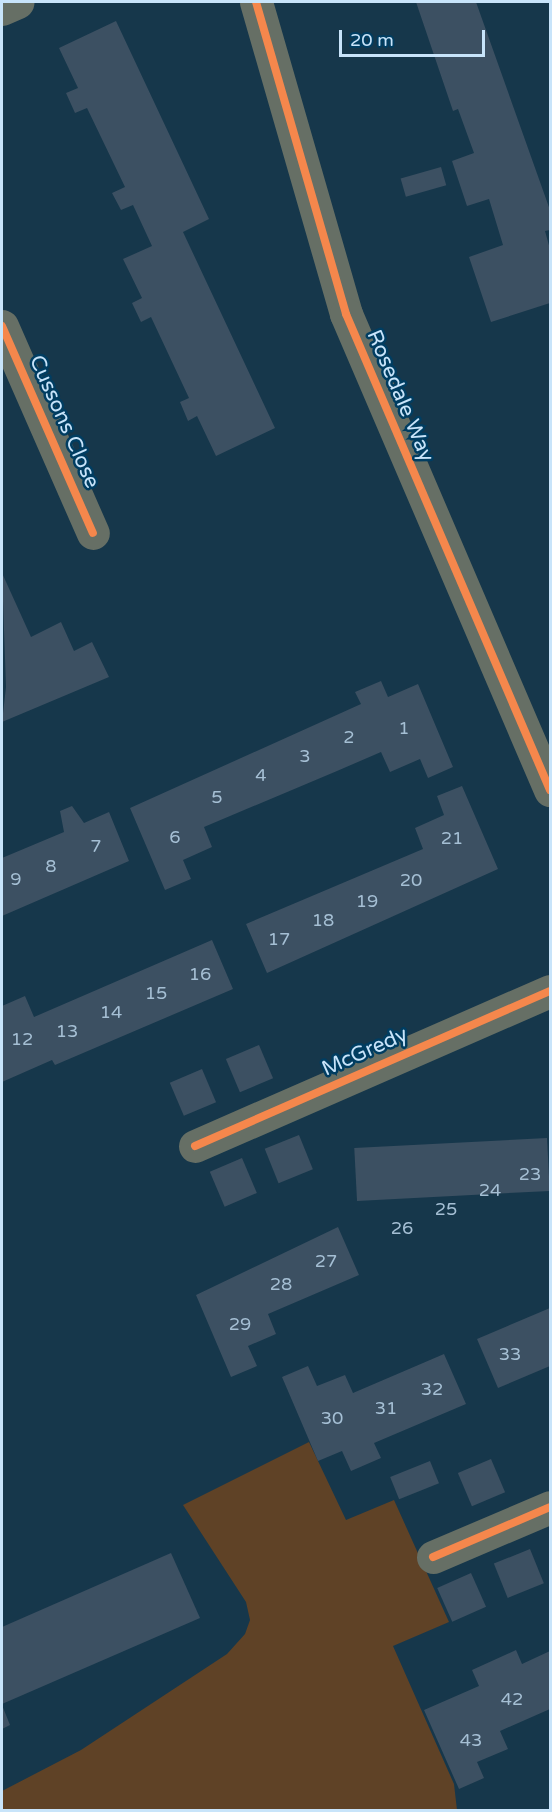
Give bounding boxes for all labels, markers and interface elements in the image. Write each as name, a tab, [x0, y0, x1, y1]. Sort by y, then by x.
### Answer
scale bar	[342, 18, 488, 56]
text: 20 m	[350, 29, 394, 51]
street label: Rosedale Way	[361, 326, 439, 466]
street label: Cussons Close	[23, 352, 105, 492]
house number: 1	[398, 717, 410, 739]
house number: 2	[343, 726, 355, 748]
house number: 3	[299, 745, 311, 767]
house number: 4	[255, 764, 267, 786]
house number: 5	[211, 786, 223, 808]
house number: 6	[169, 826, 181, 848]
house number: 21	[441, 827, 463, 849]
house number: 7	[90, 835, 102, 857]
house number: 8	[45, 855, 57, 877]
house number: 9	[10, 868, 22, 890]
house number: 20	[400, 869, 422, 891]
house number: 19	[356, 890, 378, 912]
house number: 18	[312, 909, 334, 931]
house number: 17	[268, 928, 290, 950]
house number: 16	[189, 963, 211, 985]
house number: 15	[145, 982, 167, 1004]
house number: 14	[100, 1001, 122, 1023]
house number: 13	[56, 1020, 78, 1042]
street label: McGredy	[318, 1022, 412, 1082]
house number: 12	[11, 1028, 33, 1050]
house number: 23	[519, 1163, 541, 1185]
house number: 24	[479, 1179, 501, 1201]
house number: 25	[435, 1198, 457, 1220]
house number: 26	[391, 1217, 413, 1239]
house number: 27	[315, 1250, 337, 1272]
house number: 28	[270, 1273, 292, 1295]
house number: 29	[229, 1313, 251, 1335]
house number: 33	[499, 1343, 521, 1365]
house number: 32	[421, 1378, 443, 1400]
house number: 31	[375, 1397, 397, 1419]
house number: 30	[321, 1407, 343, 1429]
house number: 42	[501, 1688, 523, 1710]
house number: 43	[460, 1729, 482, 1751]

